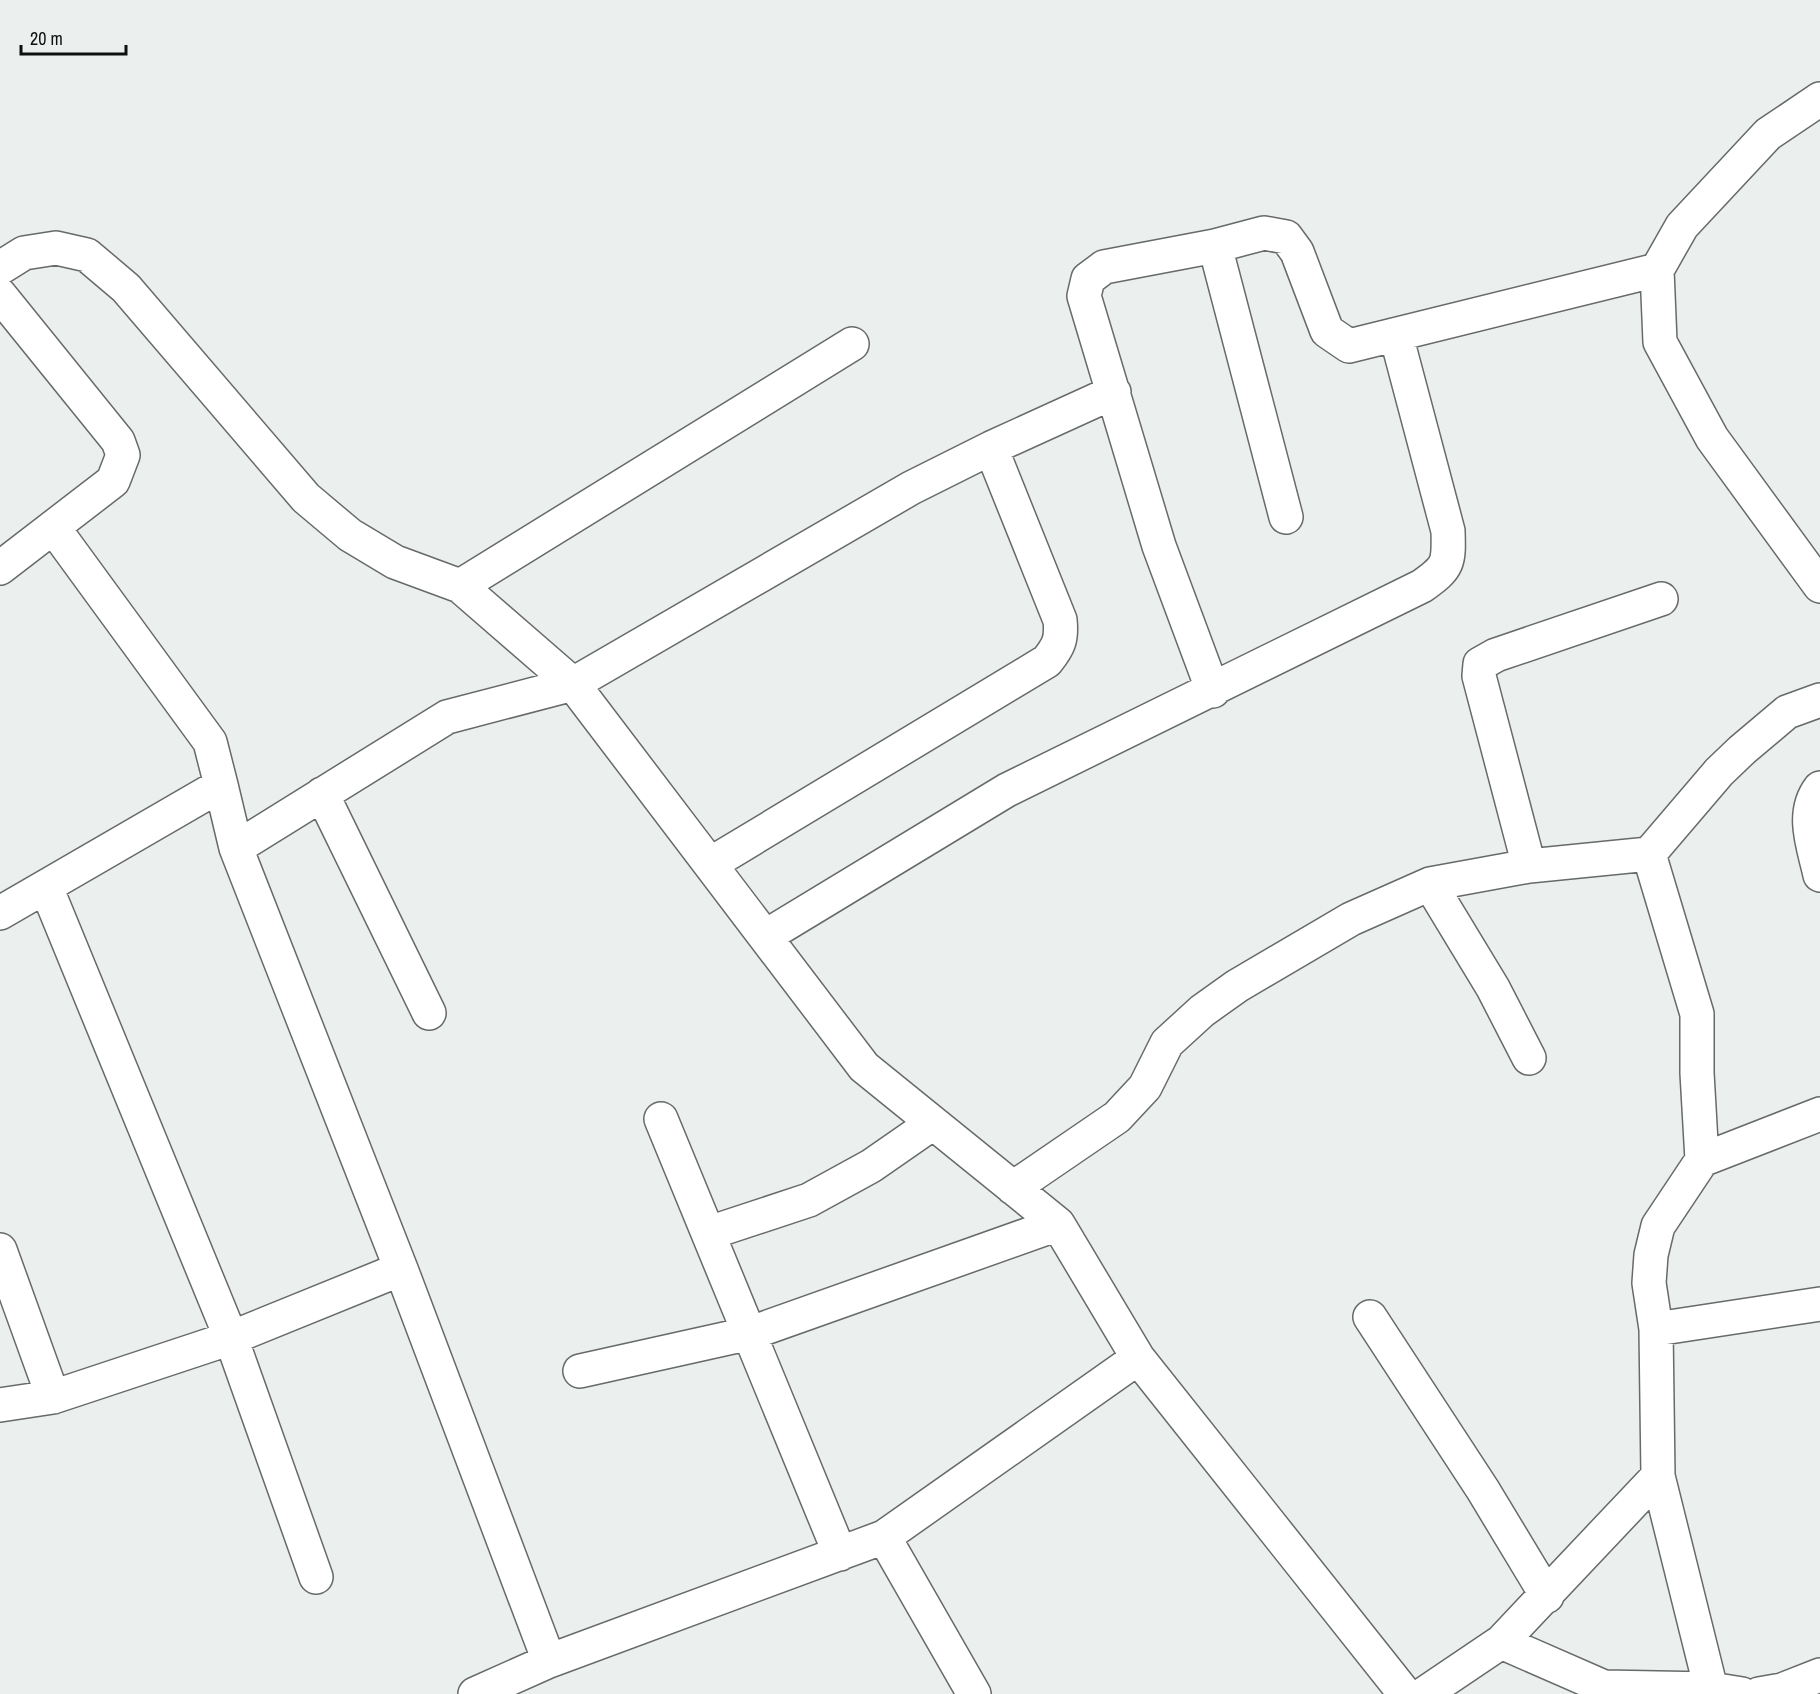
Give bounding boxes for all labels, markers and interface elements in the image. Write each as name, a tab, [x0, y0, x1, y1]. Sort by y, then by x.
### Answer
scale bar	[21, 18, 126, 56]
text: 20 m	[30, 26, 63, 51]

